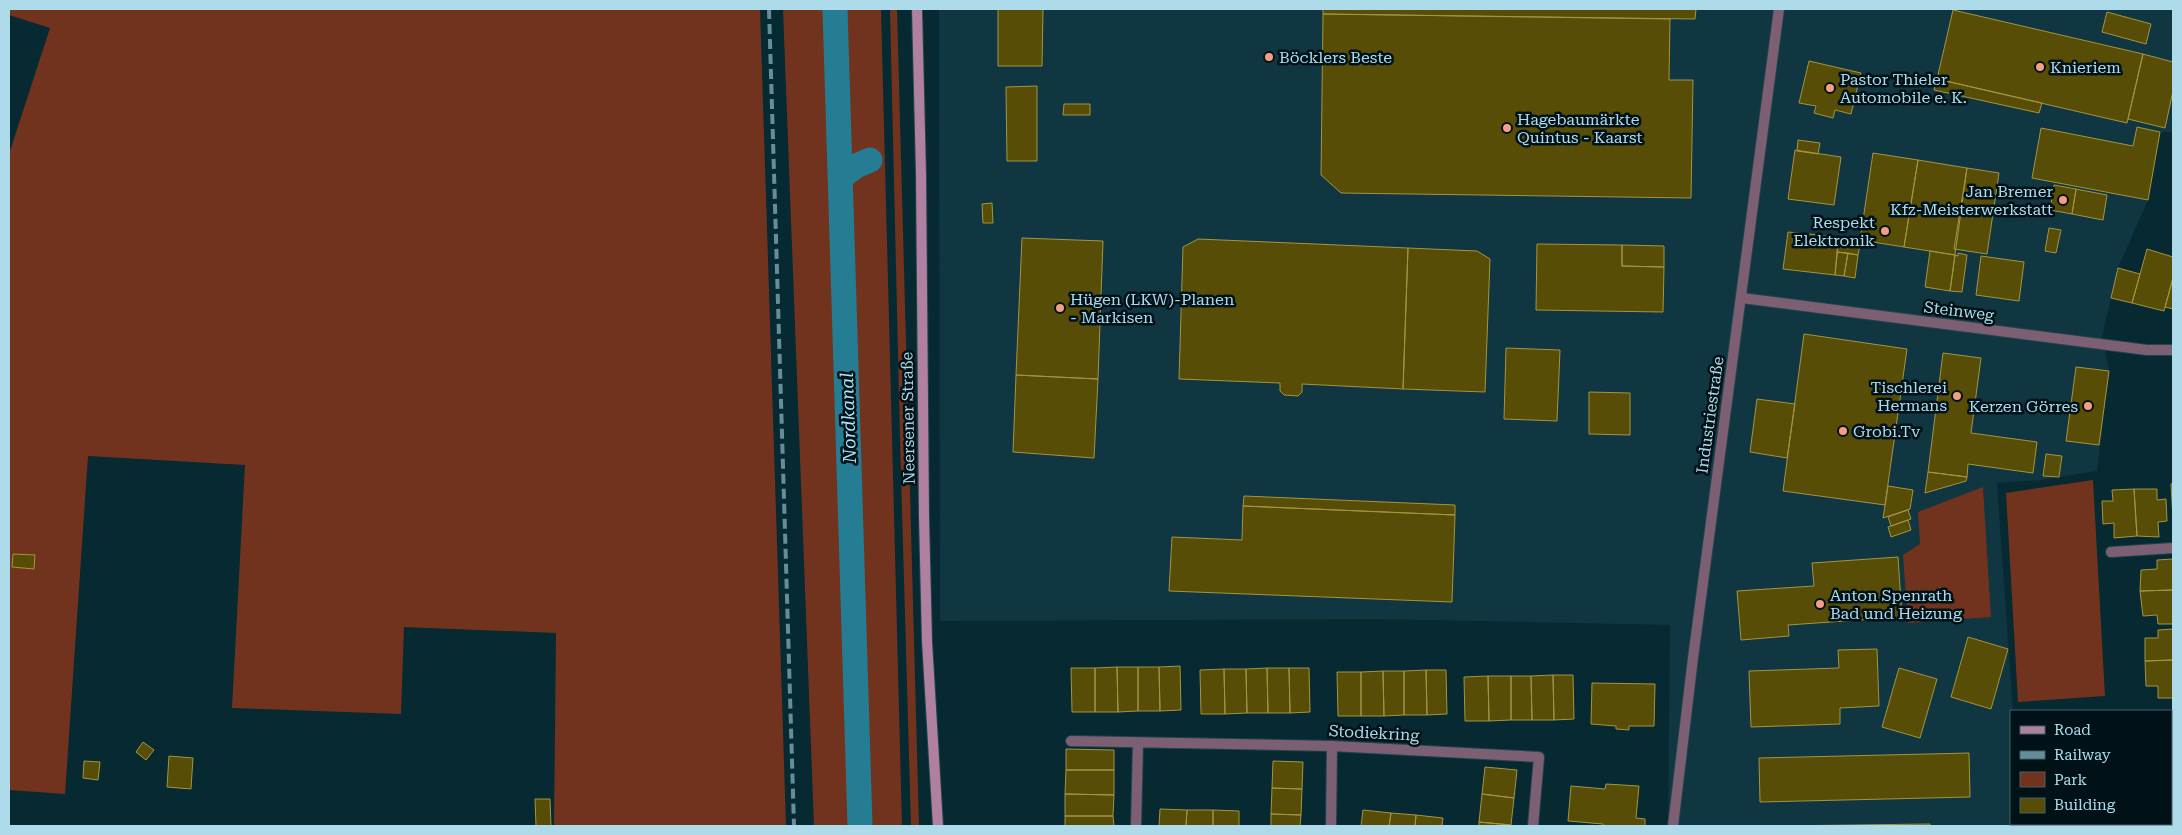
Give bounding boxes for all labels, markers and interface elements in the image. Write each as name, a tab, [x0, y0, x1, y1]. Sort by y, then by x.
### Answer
place label: Böcklers Beste	[1279, 48, 1392, 67]
marker: Böcklers Beste	[1263, 51, 1275, 63]
place label: Knieriem	[2050, 58, 2121, 77]
marker: Knieriem	[2034, 61, 2046, 73]
place label: Pastor Thieler Automobile e. K.	[1840, 70, 1967, 107]
marker: Pastor Thieler Automobile e. K.	[1824, 82, 1836, 94]
place label: Hagebaumärkte Quintus - Kaarst	[1517, 110, 1643, 147]
marker: Hagebaumärkte Quintus - Kaarst	[1501, 122, 1513, 134]
place label: Jan Bremer Kfz-Meisterwerkstatt	[1890, 182, 2053, 219]
marker: Jan Bremer Kfz-Meisterwerkstatt	[2057, 194, 2069, 206]
place label: Respekt Elektronik	[1793, 213, 1875, 250]
marker: Respekt Elektronik	[1879, 225, 1891, 237]
place label: Hügen (LKW)-Planen - Markisen	[1070, 290, 1234, 327]
street label: Steinweg	[1923, 297, 1996, 325]
marker: Hügen (LKW)-Planen - Markisen	[1054, 302, 1066, 314]
street label: Neersener Straße	[897, 351, 919, 484]
street label: Industriestraße	[1692, 355, 1728, 475]
water label: Nordkanal	[836, 372, 860, 465]
place label: Tischlerei Hermans	[1871, 378, 1947, 415]
marker: Tischlerei Hermans	[1951, 390, 1963, 402]
place label: Kerzen Görres	[1969, 397, 2078, 416]
marker: Kerzen Görres	[2082, 400, 2094, 412]
place label: Grobi.Tv	[1853, 422, 1921, 441]
marker: Grobi.Tv	[1837, 425, 1849, 437]
place label: Anton Spenrath Bad und Heizung	[1830, 586, 1963, 623]
marker: Anton Spenrath Bad und Heizung	[1814, 598, 1826, 610]
legend	[2010, 710, 2172, 825]
street label: Stodiekring	[1328, 721, 1421, 745]
text: Road	[2054, 721, 2091, 739]
text: Railway	[2054, 746, 2111, 764]
text: Park	[2054, 771, 2088, 789]
text: Building	[2054, 796, 2116, 814]

